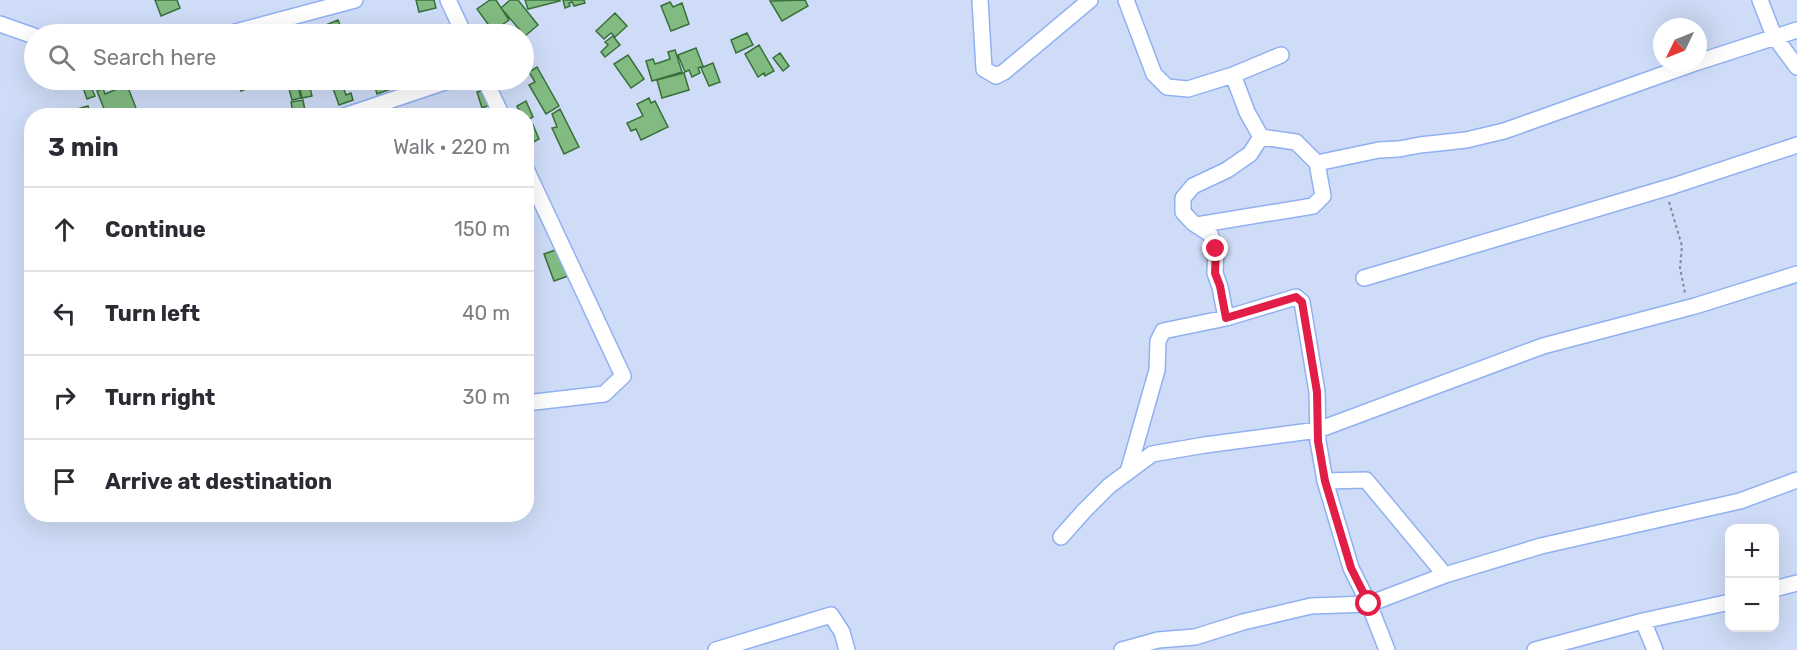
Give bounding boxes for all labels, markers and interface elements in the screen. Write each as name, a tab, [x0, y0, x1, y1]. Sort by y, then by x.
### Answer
north arrow	[1653, 18, 1707, 72]
search box	[24, 24, 534, 90]
icon: search	[45, 41, 78, 74]
text: Search here	[93, 44, 216, 71]
text: 3 min	[48, 132, 119, 163]
text: Walk · 220 m	[393, 135, 510, 159]
icon: ahead	[48, 213, 81, 246]
text: Continue	[105, 216, 206, 243]
text: 150 m	[454, 217, 510, 241]
route end	[1202, 235, 1228, 261]
icon: left	[48, 297, 81, 330]
text: Turn left	[105, 300, 200, 327]
text: 40 m	[462, 301, 510, 325]
icon: right	[48, 381, 81, 414]
text: Turn right	[105, 384, 215, 411]
text: 30 m	[463, 385, 510, 409]
icon: arrive	[48, 465, 81, 498]
text: Arrive at destination	[105, 468, 332, 495]
map controls	[1725, 524, 1779, 632]
button: +	[1725, 524, 1779, 578]
button: −	[1725, 578, 1779, 632]
route start	[1355, 590, 1381, 616]

